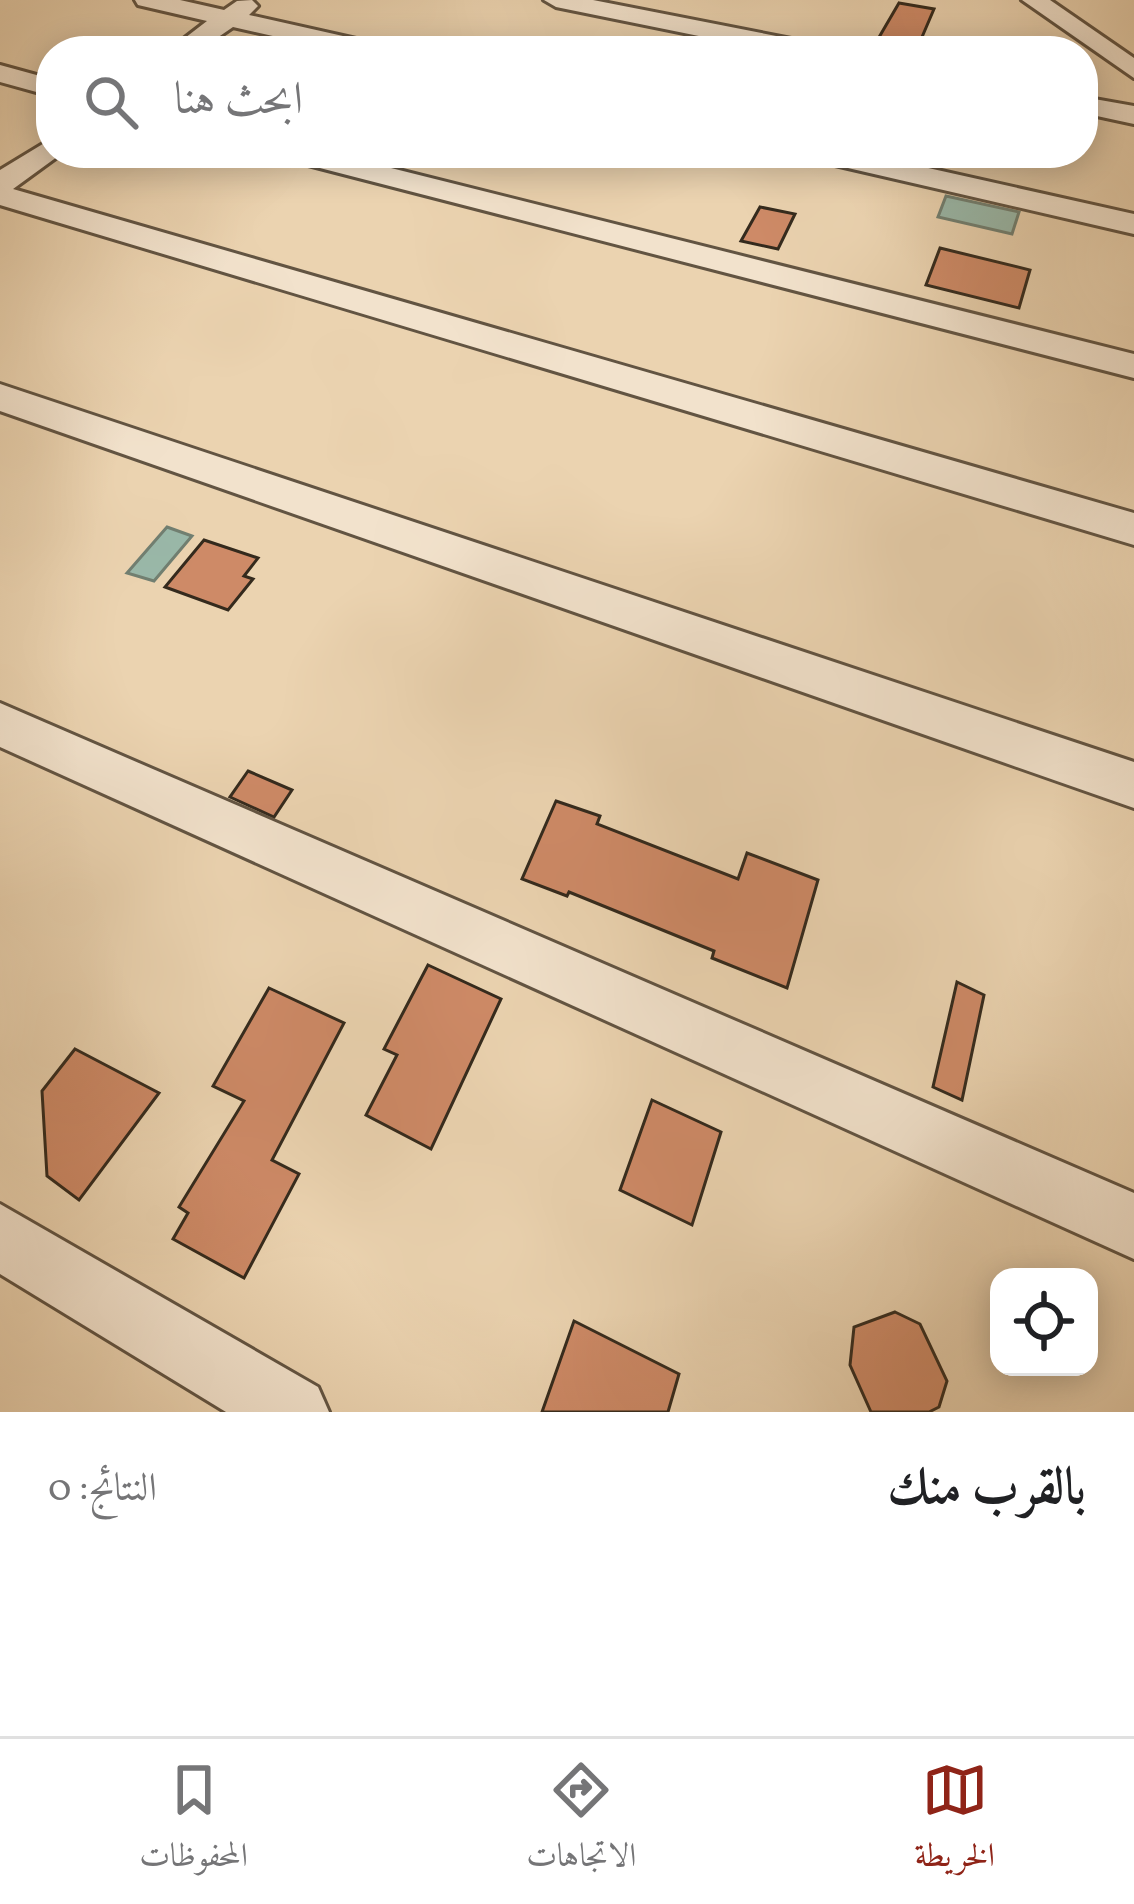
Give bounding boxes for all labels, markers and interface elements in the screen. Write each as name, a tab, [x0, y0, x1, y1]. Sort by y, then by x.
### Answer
search box	[36, 36, 1098, 168]
icon: search	[78, 69, 144, 135]
text: ابحث هنا	[174, 70, 303, 133]
map controls	[990, 1268, 1098, 1376]
button: locate	[990, 1268, 1098, 1376]
text: بالقرب منك	[887, 1454, 1086, 1525]
text: النتائج: 0	[48, 1463, 157, 1517]
tab: المحفوظات	[139, 1757, 248, 1887]
tab: الاتجاهات	[526, 1757, 636, 1887]
tab: الخريطة	[915, 1757, 995, 1887]

